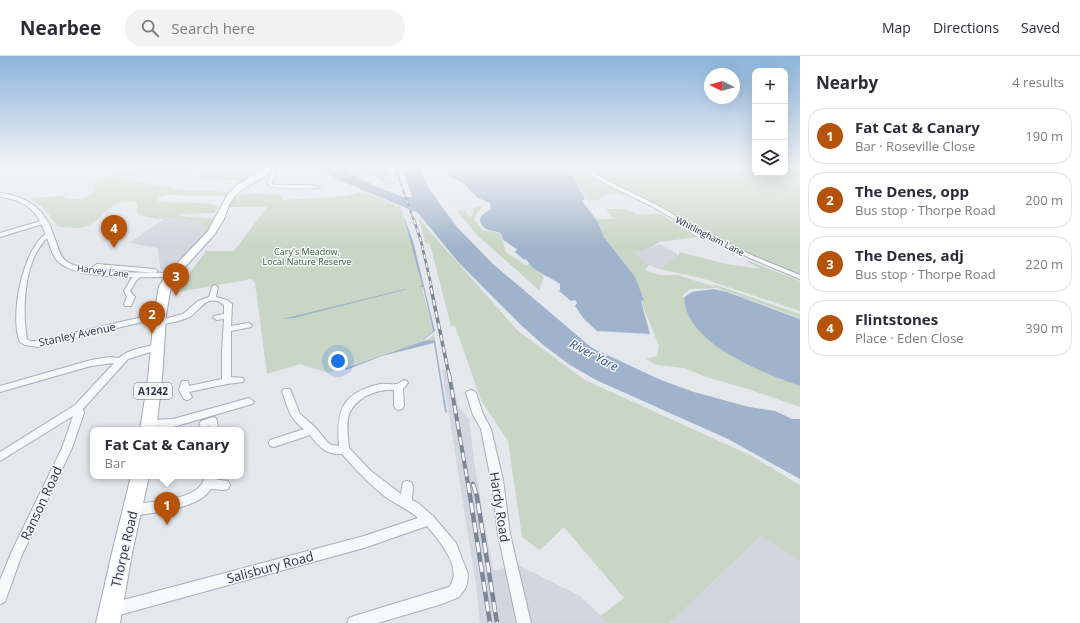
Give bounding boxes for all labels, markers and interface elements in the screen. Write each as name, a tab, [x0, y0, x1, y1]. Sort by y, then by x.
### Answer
search box	[125, 10, 405, 46]
text: Nearbee	[20, 15, 101, 41]
icon: search	[139, 17, 161, 39]
text: Search here	[171, 18, 255, 38]
text: Map	[882, 18, 911, 37]
text: Directions	[933, 18, 999, 37]
text: Saved	[1021, 18, 1060, 37]
north arrow	[704, 68, 740, 104]
map controls	[752, 68, 788, 176]
button: +	[752, 68, 788, 104]
text: Nearby	[816, 71, 878, 94]
text: 4 results	[1012, 73, 1064, 91]
button: −	[752, 104, 788, 140]
text: Fat Cat & Canary	[855, 117, 980, 137]
text: 1	[826, 127, 834, 145]
text: 190 m	[1025, 127, 1063, 145]
text: Bar · Roseville Close	[855, 137, 975, 155]
button: layers	[752, 140, 788, 176]
text: The Denes, opp	[855, 181, 969, 201]
text: 2	[826, 191, 834, 209]
text: 200 m	[1025, 191, 1063, 209]
text: Bus stop · Thorpe Road	[855, 201, 996, 219]
street label: Whitlingham Lane	[673, 213, 747, 259]
pin: 4	[101, 215, 127, 248]
park label: Cary's Meadow, Local Nature Reserve	[263, 245, 351, 268]
text: The Denes, adj	[855, 245, 964, 265]
text: 3	[826, 255, 834, 273]
text: 220 m	[1025, 255, 1063, 273]
street label: Harvey Lane	[76, 261, 130, 281]
pin: 3	[163, 263, 189, 296]
text: Bus stop · Thorpe Road	[855, 265, 996, 283]
pin: 2	[139, 301, 165, 334]
text: Flintstones	[855, 309, 938, 329]
street label: Stanley Avenue	[37, 319, 117, 349]
text: 4	[826, 319, 834, 337]
text: 390 m	[1025, 319, 1063, 337]
text: Place · Eden Close	[855, 329, 964, 347]
water label: River Yare	[567, 335, 621, 375]
your location	[328, 351, 348, 371]
road number: A1242	[134, 383, 172, 399]
popup	[90, 427, 244, 479]
text: Fat Cat & Canary	[105, 434, 229, 454]
text: Bar	[105, 454, 126, 472]
street label: Ranson Road	[16, 463, 66, 543]
street label: Hardy Road	[486, 471, 514, 543]
pin: 1	[154, 492, 180, 525]
street label: Thorpe Road	[106, 509, 142, 589]
street label: Salisbury Road	[225, 547, 315, 587]

